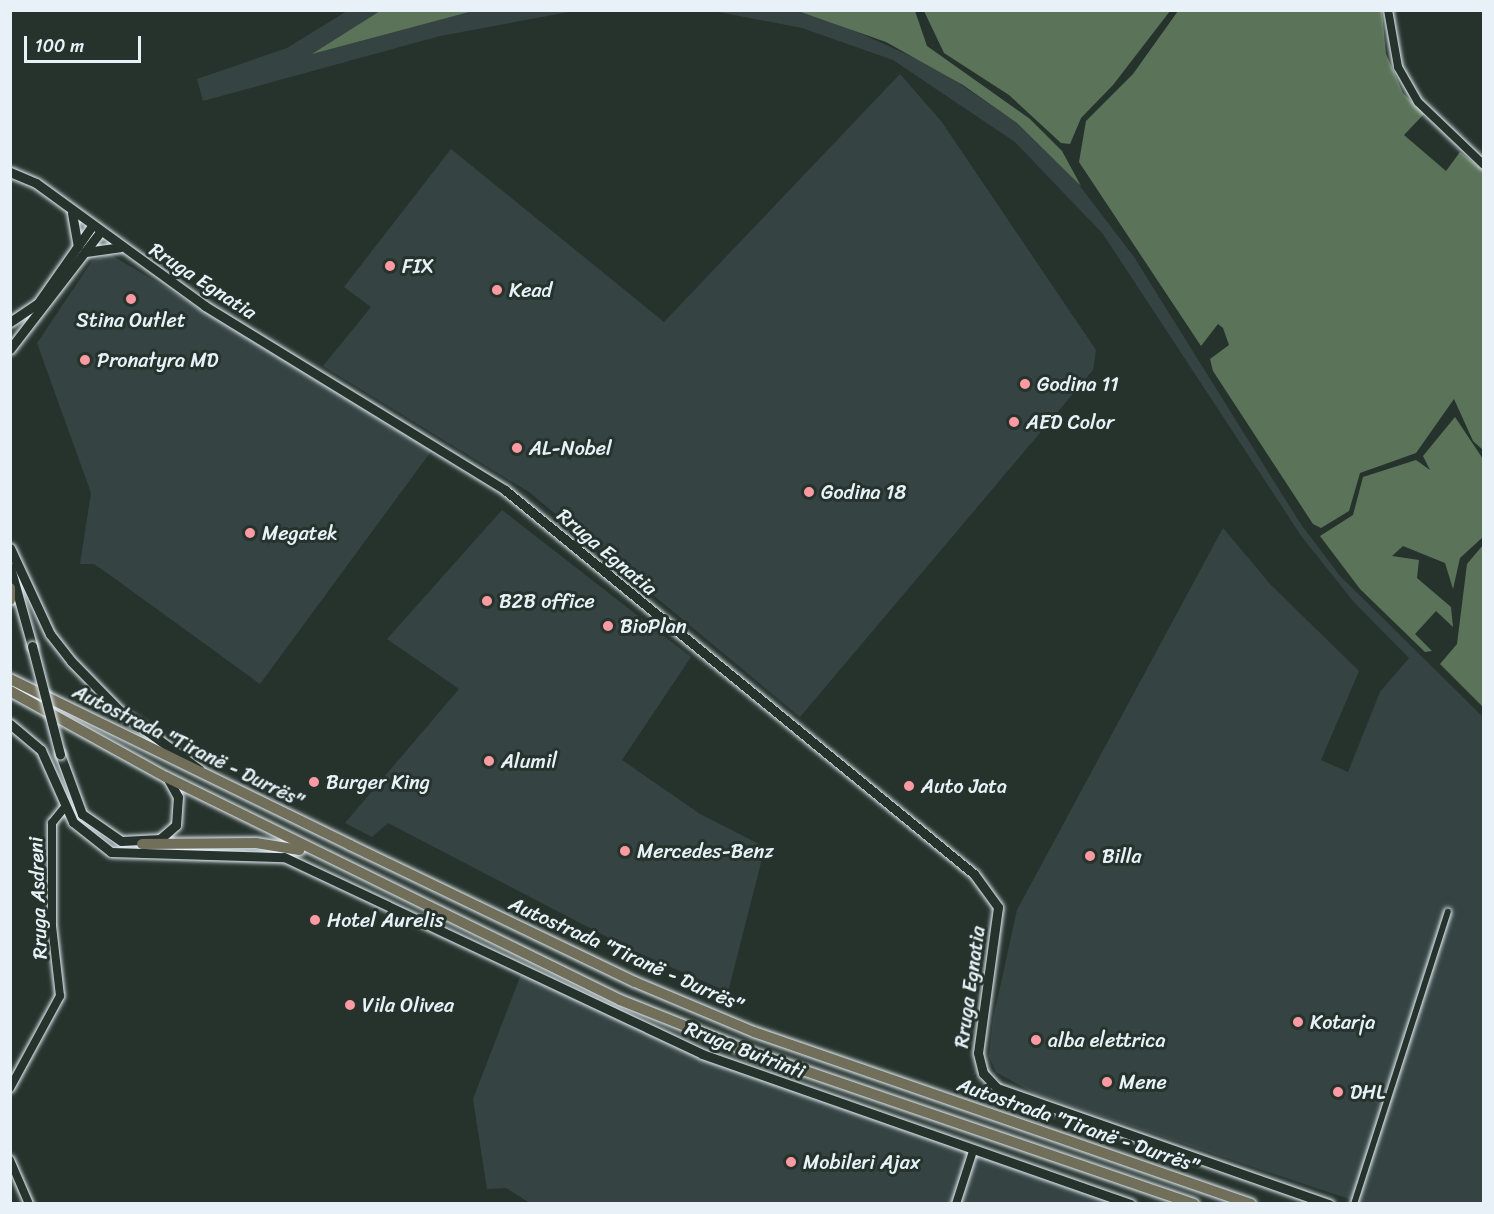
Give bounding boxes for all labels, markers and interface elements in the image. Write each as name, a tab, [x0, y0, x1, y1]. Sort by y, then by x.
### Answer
scale bar	[27, 24, 144, 62]
text: 100 m	[35, 30, 84, 62]
street label: Rruga Egnatia	[145, 238, 261, 324]
place label: FIX	[402, 254, 434, 278]
marker: FIX	[383, 259, 397, 273]
place label: Kead	[509, 278, 552, 302]
marker: Kead	[490, 283, 504, 297]
marker: Stina Outlet	[124, 292, 138, 306]
place label: Stina Outlet	[76, 308, 186, 332]
place label: Pronatyra MD	[97, 348, 218, 372]
marker: Pronatyra MD	[78, 353, 92, 367]
place label: Godina 11	[1037, 372, 1119, 396]
marker: Godina 11	[1018, 377, 1032, 391]
place label: AED Color	[1026, 410, 1114, 434]
marker: AED Color	[1007, 415, 1021, 429]
place label: AL-Nobel	[529, 436, 612, 460]
marker: AL-Nobel	[510, 441, 524, 455]
place label: Godina 18	[821, 480, 906, 504]
marker: Godina 18	[802, 485, 816, 499]
street label: Rruga Egnatia	[553, 504, 661, 600]
place label: Megatek	[262, 521, 338, 545]
marker: Megatek	[243, 526, 257, 540]
place label: B2B office	[499, 589, 595, 613]
marker: B2B office	[480, 594, 494, 608]
place label: BioPlan	[620, 614, 687, 638]
marker: BioPlan	[601, 619, 615, 633]
street label: Autostrada "Tiranë - Durrës"	[69, 680, 307, 812]
place label: Alumil	[501, 749, 557, 773]
marker: Alumil	[482, 754, 496, 768]
place label: Burger King	[326, 770, 430, 794]
place label: Auto Jata	[921, 774, 1007, 798]
marker: Burger King	[307, 775, 321, 789]
marker: Auto Jata	[902, 779, 916, 793]
street label: Rruga Asdreni	[24, 836, 52, 960]
place label: Mercedes-Benz	[637, 839, 774, 863]
marker: Mercedes-Benz	[618, 844, 632, 858]
place label: Billa	[1102, 844, 1142, 868]
marker: Billa	[1083, 849, 1097, 863]
street label: Autostrada "Tiranë - Durrës"	[505, 891, 747, 1017]
place label: Hotel Aurelis	[327, 908, 443, 932]
marker: Hotel Aurelis	[308, 913, 322, 927]
street label: Rruga Egnatia	[950, 925, 990, 1049]
place label: Vila Olivea	[362, 993, 454, 1017]
marker: Vila Olivea	[343, 998, 357, 1012]
place label: Kotarja	[1310, 1010, 1375, 1034]
marker: Kotarja	[1291, 1015, 1305, 1029]
street label: Rruga Butrinti	[681, 1016, 809, 1084]
place label: alba elettrica	[1048, 1028, 1166, 1052]
marker: alba elettrica	[1029, 1033, 1043, 1047]
place label: Mene	[1119, 1070, 1167, 1094]
street label: Autostrada "Tiranë - Durrës"	[954, 1072, 1202, 1178]
marker: Mene	[1100, 1075, 1114, 1089]
place label: DHL	[1350, 1080, 1385, 1104]
marker: DHL	[1331, 1085, 1345, 1099]
place label: Mobileri Ajax	[803, 1150, 920, 1174]
marker: Mobileri Ajax	[784, 1155, 798, 1169]

